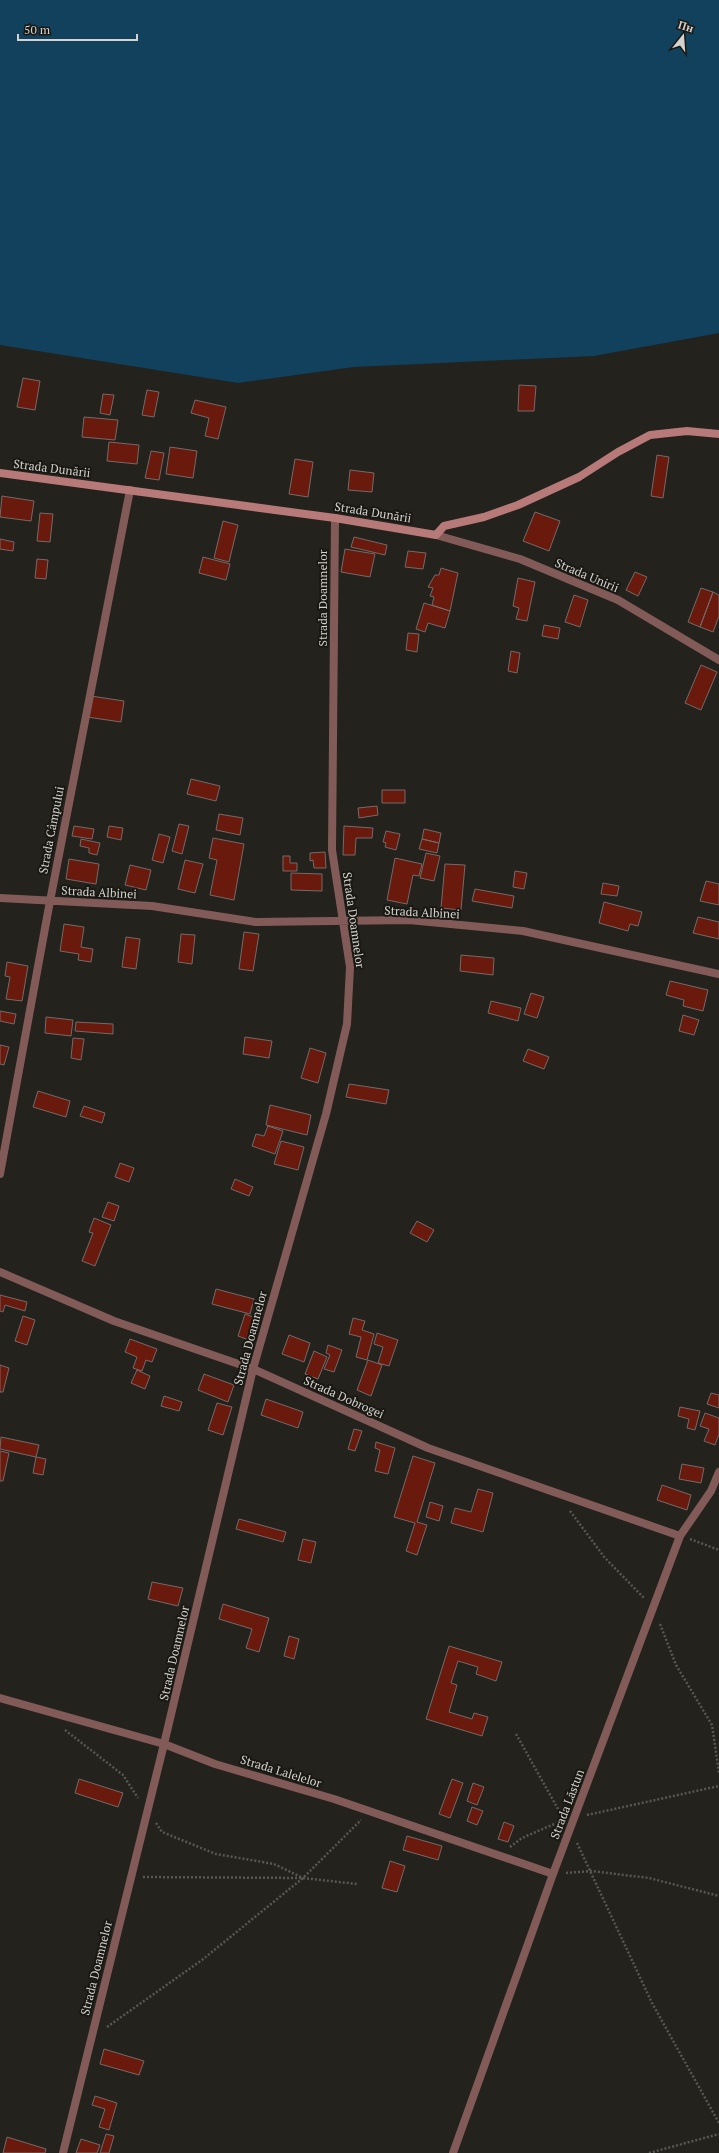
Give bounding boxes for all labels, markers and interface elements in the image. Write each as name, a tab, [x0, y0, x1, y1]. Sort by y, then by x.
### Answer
scale bar	[18, 16, 137, 42]
north arrow	[663, 16, 703, 56]
text: Пн	[676, 17, 695, 35]
text: 50 m	[24, 22, 51, 37]
street label: Strada Dunării	[13, 456, 92, 480]
street label: Strada Dunării	[334, 499, 413, 526]
street label: Strada Doamnelor	[315, 549, 330, 646]
street label: Strada Unirii	[553, 555, 622, 595]
street label: Strada Câmpului	[35, 784, 67, 875]
street label: Strada Doamnelor	[340, 871, 368, 969]
street label: Strada Albinei	[61, 883, 138, 901]
street label: Strada Albinei	[384, 903, 461, 921]
street label: Strada Doamnelor	[230, 1289, 270, 1387]
street label: Strada Dobrogei	[302, 1373, 387, 1422]
street label: Strada Doamnelor	[156, 1604, 192, 1702]
street label: Strada Lalelelor	[239, 1752, 324, 1791]
street label: Strada Lăstun	[547, 1767, 587, 1841]
street label: Strada Doamnelor	[77, 1919, 115, 2017]

